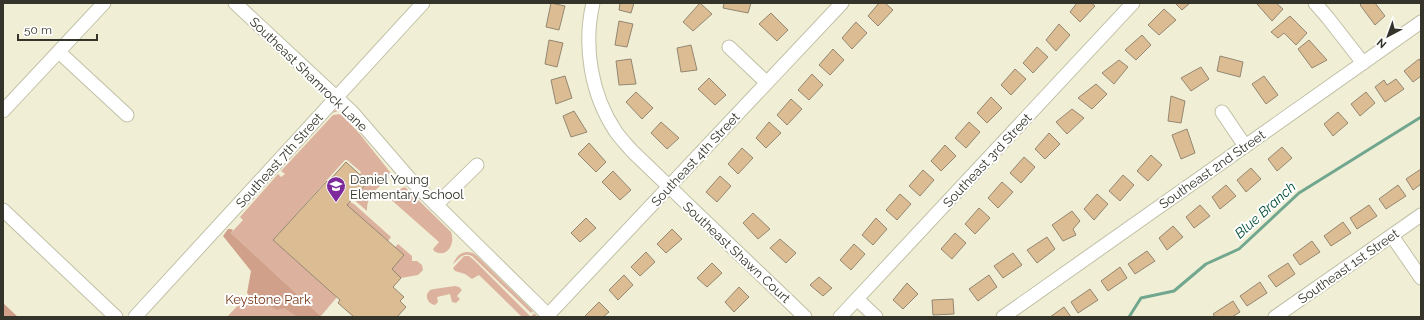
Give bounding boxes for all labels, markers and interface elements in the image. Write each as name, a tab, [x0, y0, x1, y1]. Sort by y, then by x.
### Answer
street label: Southeast Shamrock Lane	[247, 14, 371, 135]
scale bar	[18, 16, 97, 42]
north arrow	[1368, 16, 1408, 56]
text: 50 m	[24, 23, 52, 37]
text: N	[1374, 36, 1389, 51]
street label: Southeast 7th Street	[233, 109, 326, 211]
street label: Southeast 4th Street	[648, 109, 743, 209]
street label: Southeast 3rd Street	[940, 110, 1035, 210]
street label: Southeast 2nd Street	[1156, 127, 1269, 212]
place label: Daniel Young Elementary School	[350, 172, 464, 202]
school or university icon: Daniel Young Elementary School	[325, 175, 347, 203]
water label: Blue Branch	[1231, 178, 1299, 242]
street label: Southeast Shawn Court	[680, 199, 794, 306]
street label: Southeast 1st Street	[1295, 226, 1402, 307]
park label: Keystone Park	[225, 292, 311, 307]

